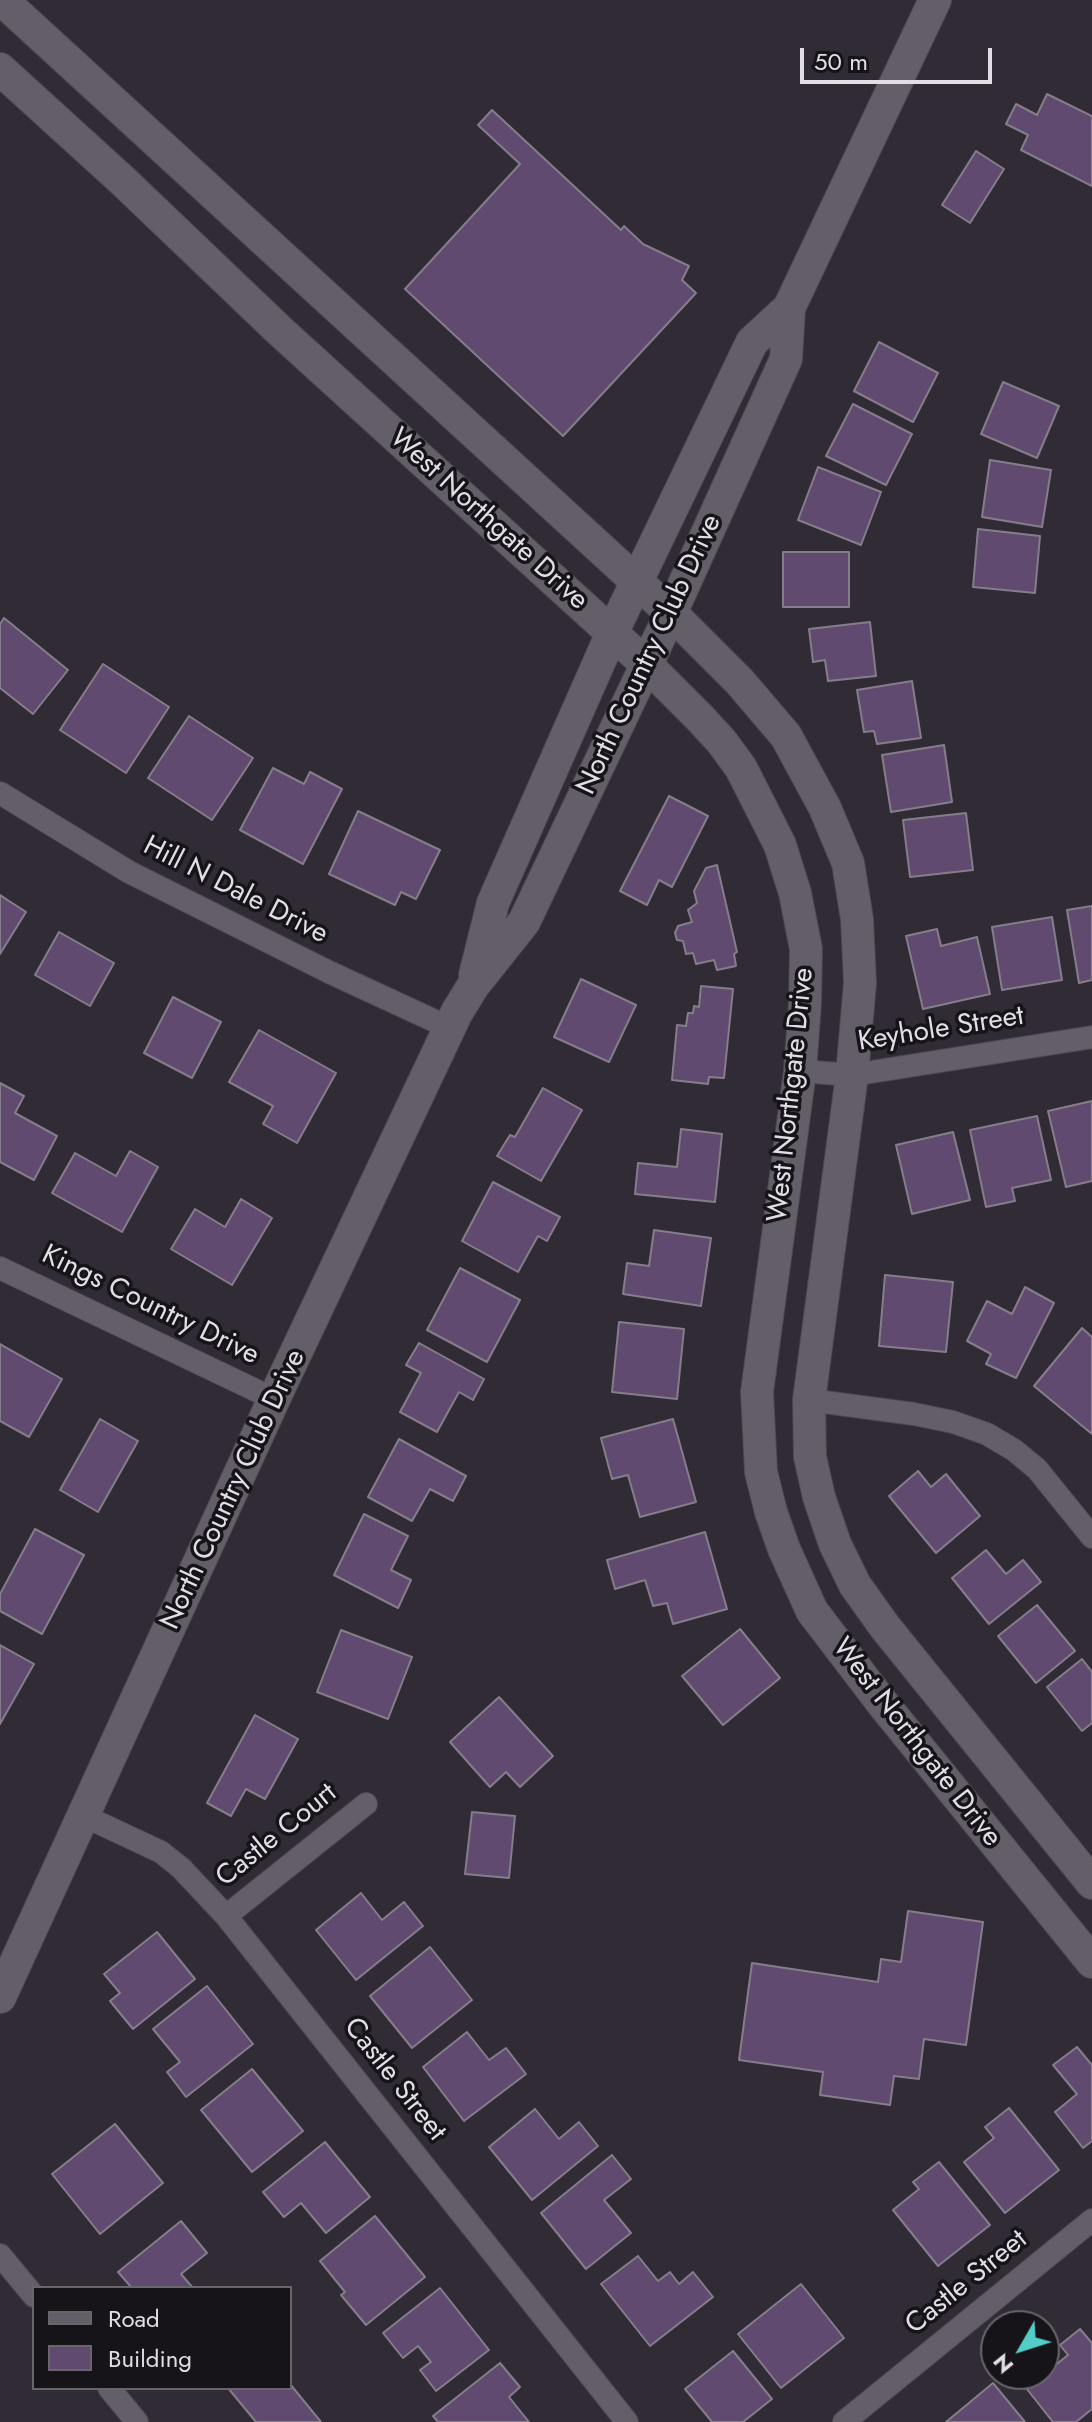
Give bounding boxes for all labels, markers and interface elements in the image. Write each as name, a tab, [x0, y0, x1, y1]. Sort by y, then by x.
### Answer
scale bar	[804, 32, 996, 82]
text: 50 m	[814, 44, 868, 79]
street label: West Northgate Drive	[382, 422, 594, 618]
street label: North Country Club Drive	[570, 510, 730, 800]
street label: Hill N Dale Drive	[137, 830, 333, 952]
street label: West Northgate Drive	[762, 966, 822, 1224]
street label: Keyhole Street	[856, 1000, 1026, 1060]
street label: Kings Country Drive	[36, 1239, 264, 1373]
street label: North Country Club Drive	[154, 1345, 314, 1635]
street label: West Northgate Drive	[824, 1632, 1008, 1854]
street label: Castle Court	[210, 1777, 344, 1895]
street label: Castle Street	[336, 2012, 452, 2148]
street label: Castle Street	[899, 2224, 1035, 2342]
legend	[32, 2286, 292, 2390]
text: Road	[108, 2301, 160, 2336]
north arrow	[980, 2310, 1060, 2390]
text: Building	[108, 2341, 192, 2376]
text: N	[985, 2347, 1021, 2381]

